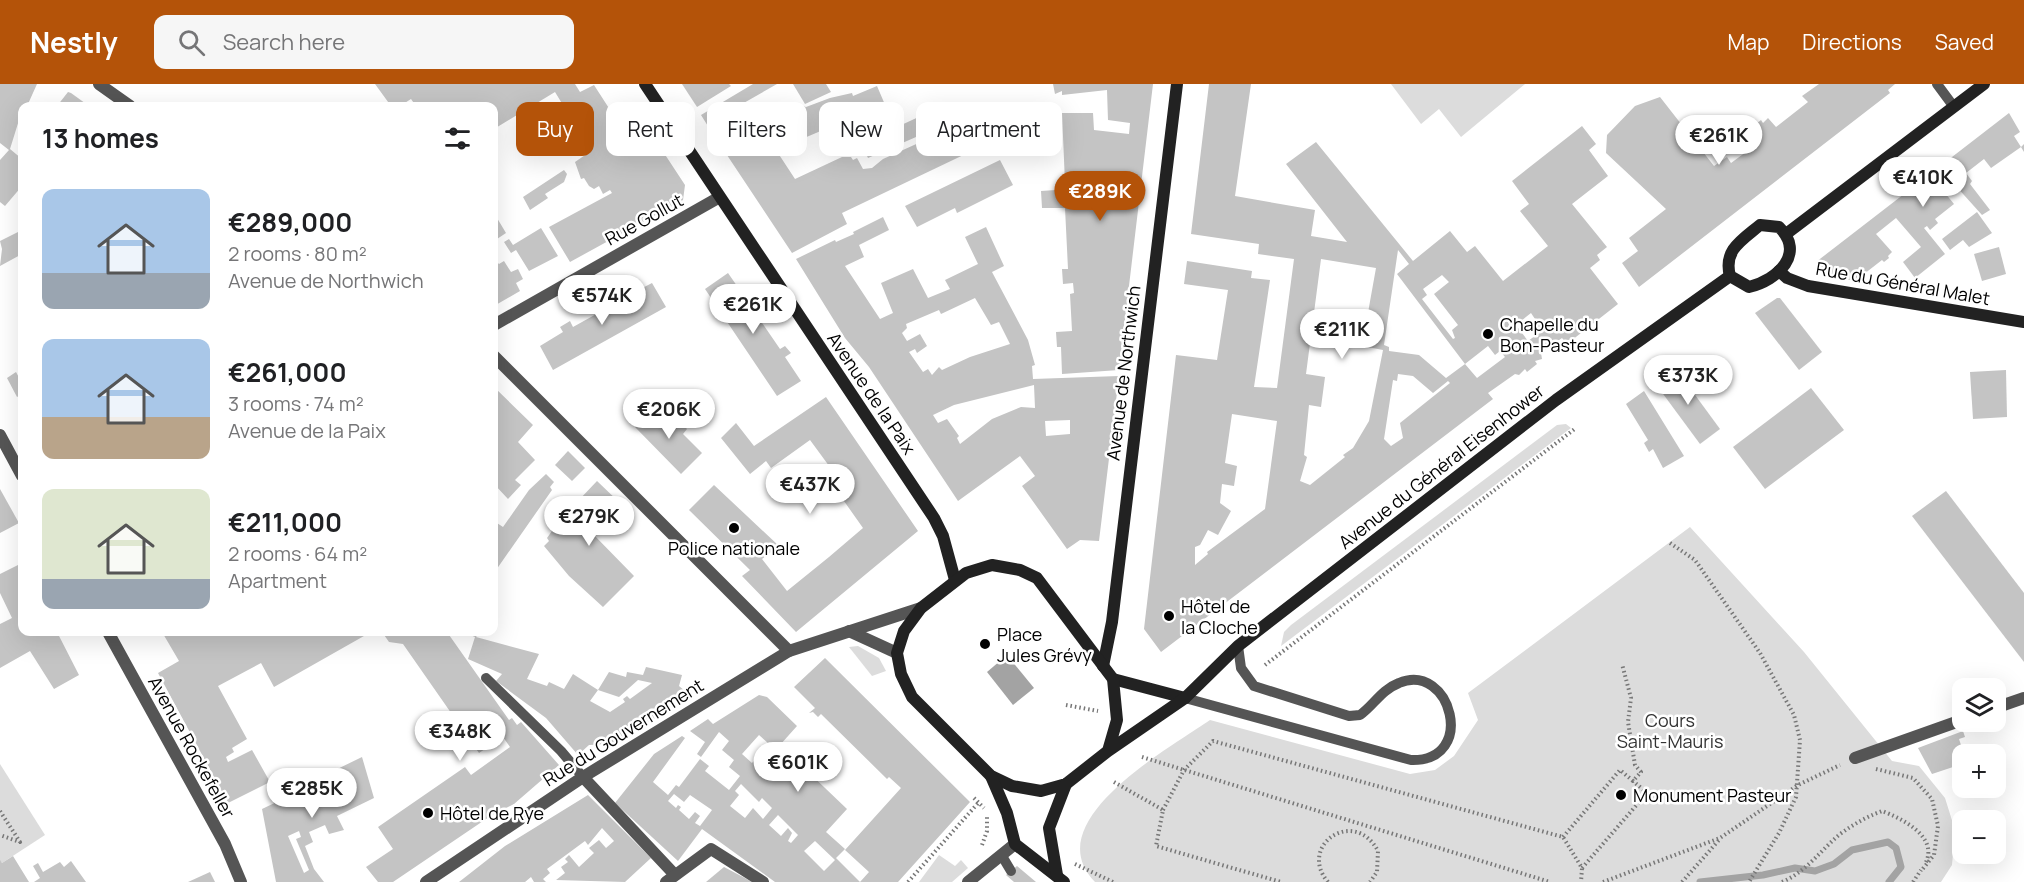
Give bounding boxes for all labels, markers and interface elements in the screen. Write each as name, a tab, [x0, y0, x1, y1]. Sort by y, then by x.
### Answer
search box	[154, 15, 574, 69]
text: Nestly	[30, 23, 118, 61]
icon: search	[175, 26, 208, 59]
text: Search here	[223, 27, 345, 57]
text: Map	[1728, 28, 1769, 56]
text: Directions	[1802, 28, 1902, 56]
text: Saved	[1935, 28, 1994, 56]
chip: Buy	[516, 102, 594, 156]
chip: Rent	[606, 102, 695, 156]
chip: Filters	[707, 102, 807, 156]
chip: New	[819, 102, 904, 156]
chip: Apartment	[916, 102, 1062, 156]
pin: €261K	[1677, 115, 1761, 166]
text: 13 homes	[42, 120, 159, 156]
text: €261K	[1689, 121, 1749, 148]
icon: filters	[441, 122, 474, 155]
pin: €410K	[1881, 157, 1965, 208]
text: €410K	[1893, 163, 1953, 190]
pin: €289K	[1058, 171, 1142, 222]
text: €289K	[1068, 177, 1132, 204]
street label: Rue Gollut	[601, 188, 687, 250]
text: €289,000	[228, 204, 352, 240]
icon: home	[90, 213, 162, 285]
text: 2 rooms · 80 m²	[228, 240, 367, 267]
street label: Rue du Général Malet	[1814, 256, 1992, 310]
text: Avenue de Northwich	[228, 267, 424, 294]
pin: €574K	[560, 275, 644, 326]
text: €574K	[572, 281, 632, 308]
pin: €261K	[711, 284, 795, 335]
street label: Avenue de Northwich	[1100, 284, 1146, 462]
text: €261K	[723, 290, 783, 317]
pin: €211K	[1300, 309, 1384, 360]
place label: Chapelle du Bon-Pasteur	[1500, 312, 1605, 357]
text: €211K	[1314, 315, 1370, 342]
street label: Avenue de la Paix	[822, 327, 922, 459]
marker: Chapelle du Bon-Pasteur	[1481, 327, 1495, 341]
text: €261,000	[228, 354, 347, 390]
pin: €373K	[1646, 355, 1730, 406]
text: €373K	[1658, 361, 1718, 388]
icon: home	[90, 363, 162, 435]
street label: Avenue du Général Eisenhower	[1333, 378, 1549, 554]
pin: €206K	[627, 389, 711, 440]
text: 3 rooms · 74 m²	[228, 390, 364, 417]
text: €206K	[637, 395, 701, 422]
text: Avenue de la Paix	[228, 417, 386, 444]
pin: €437K	[768, 464, 852, 515]
text: €437K	[780, 470, 840, 497]
pin: €279K	[547, 496, 631, 547]
text: €279K	[558, 502, 620, 529]
text: €211,000	[228, 504, 342, 540]
icon: home	[90, 513, 162, 585]
marker: Police nationale	[727, 521, 741, 535]
place label: Police nationale	[668, 536, 800, 560]
text: 2 rooms · 64 m²	[228, 540, 367, 567]
text: Apartment	[228, 567, 327, 594]
place label: Hôtel de la Cloche	[1181, 594, 1258, 639]
marker: Hôtel de la Cloche	[1162, 609, 1176, 623]
place label: Place Jules Grévy	[997, 622, 1092, 667]
marker: Place Jules Grévy	[978, 637, 992, 651]
street label: Avenue Rockefeller	[143, 672, 241, 823]
street label: Rue du Gouvernement	[538, 673, 708, 791]
map controls	[1952, 678, 2006, 864]
button: layers	[1952, 678, 2006, 732]
park label: Cours Saint-Mauris	[1617, 708, 1723, 753]
pin: €348K	[418, 711, 502, 762]
text: €348K	[429, 717, 491, 744]
pin: €601K	[756, 742, 840, 793]
button: +	[1952, 744, 2006, 798]
text: €601K	[768, 748, 828, 775]
pin: €285K	[270, 768, 354, 819]
text: €285K	[281, 774, 343, 801]
place label: Monument Pasteur	[1633, 783, 1792, 807]
marker: Monument Pasteur	[1614, 788, 1628, 802]
place label: Hôtel de Rye	[440, 801, 544, 825]
marker: Hôtel de Rye	[421, 806, 435, 820]
button: −	[1952, 810, 2006, 864]

